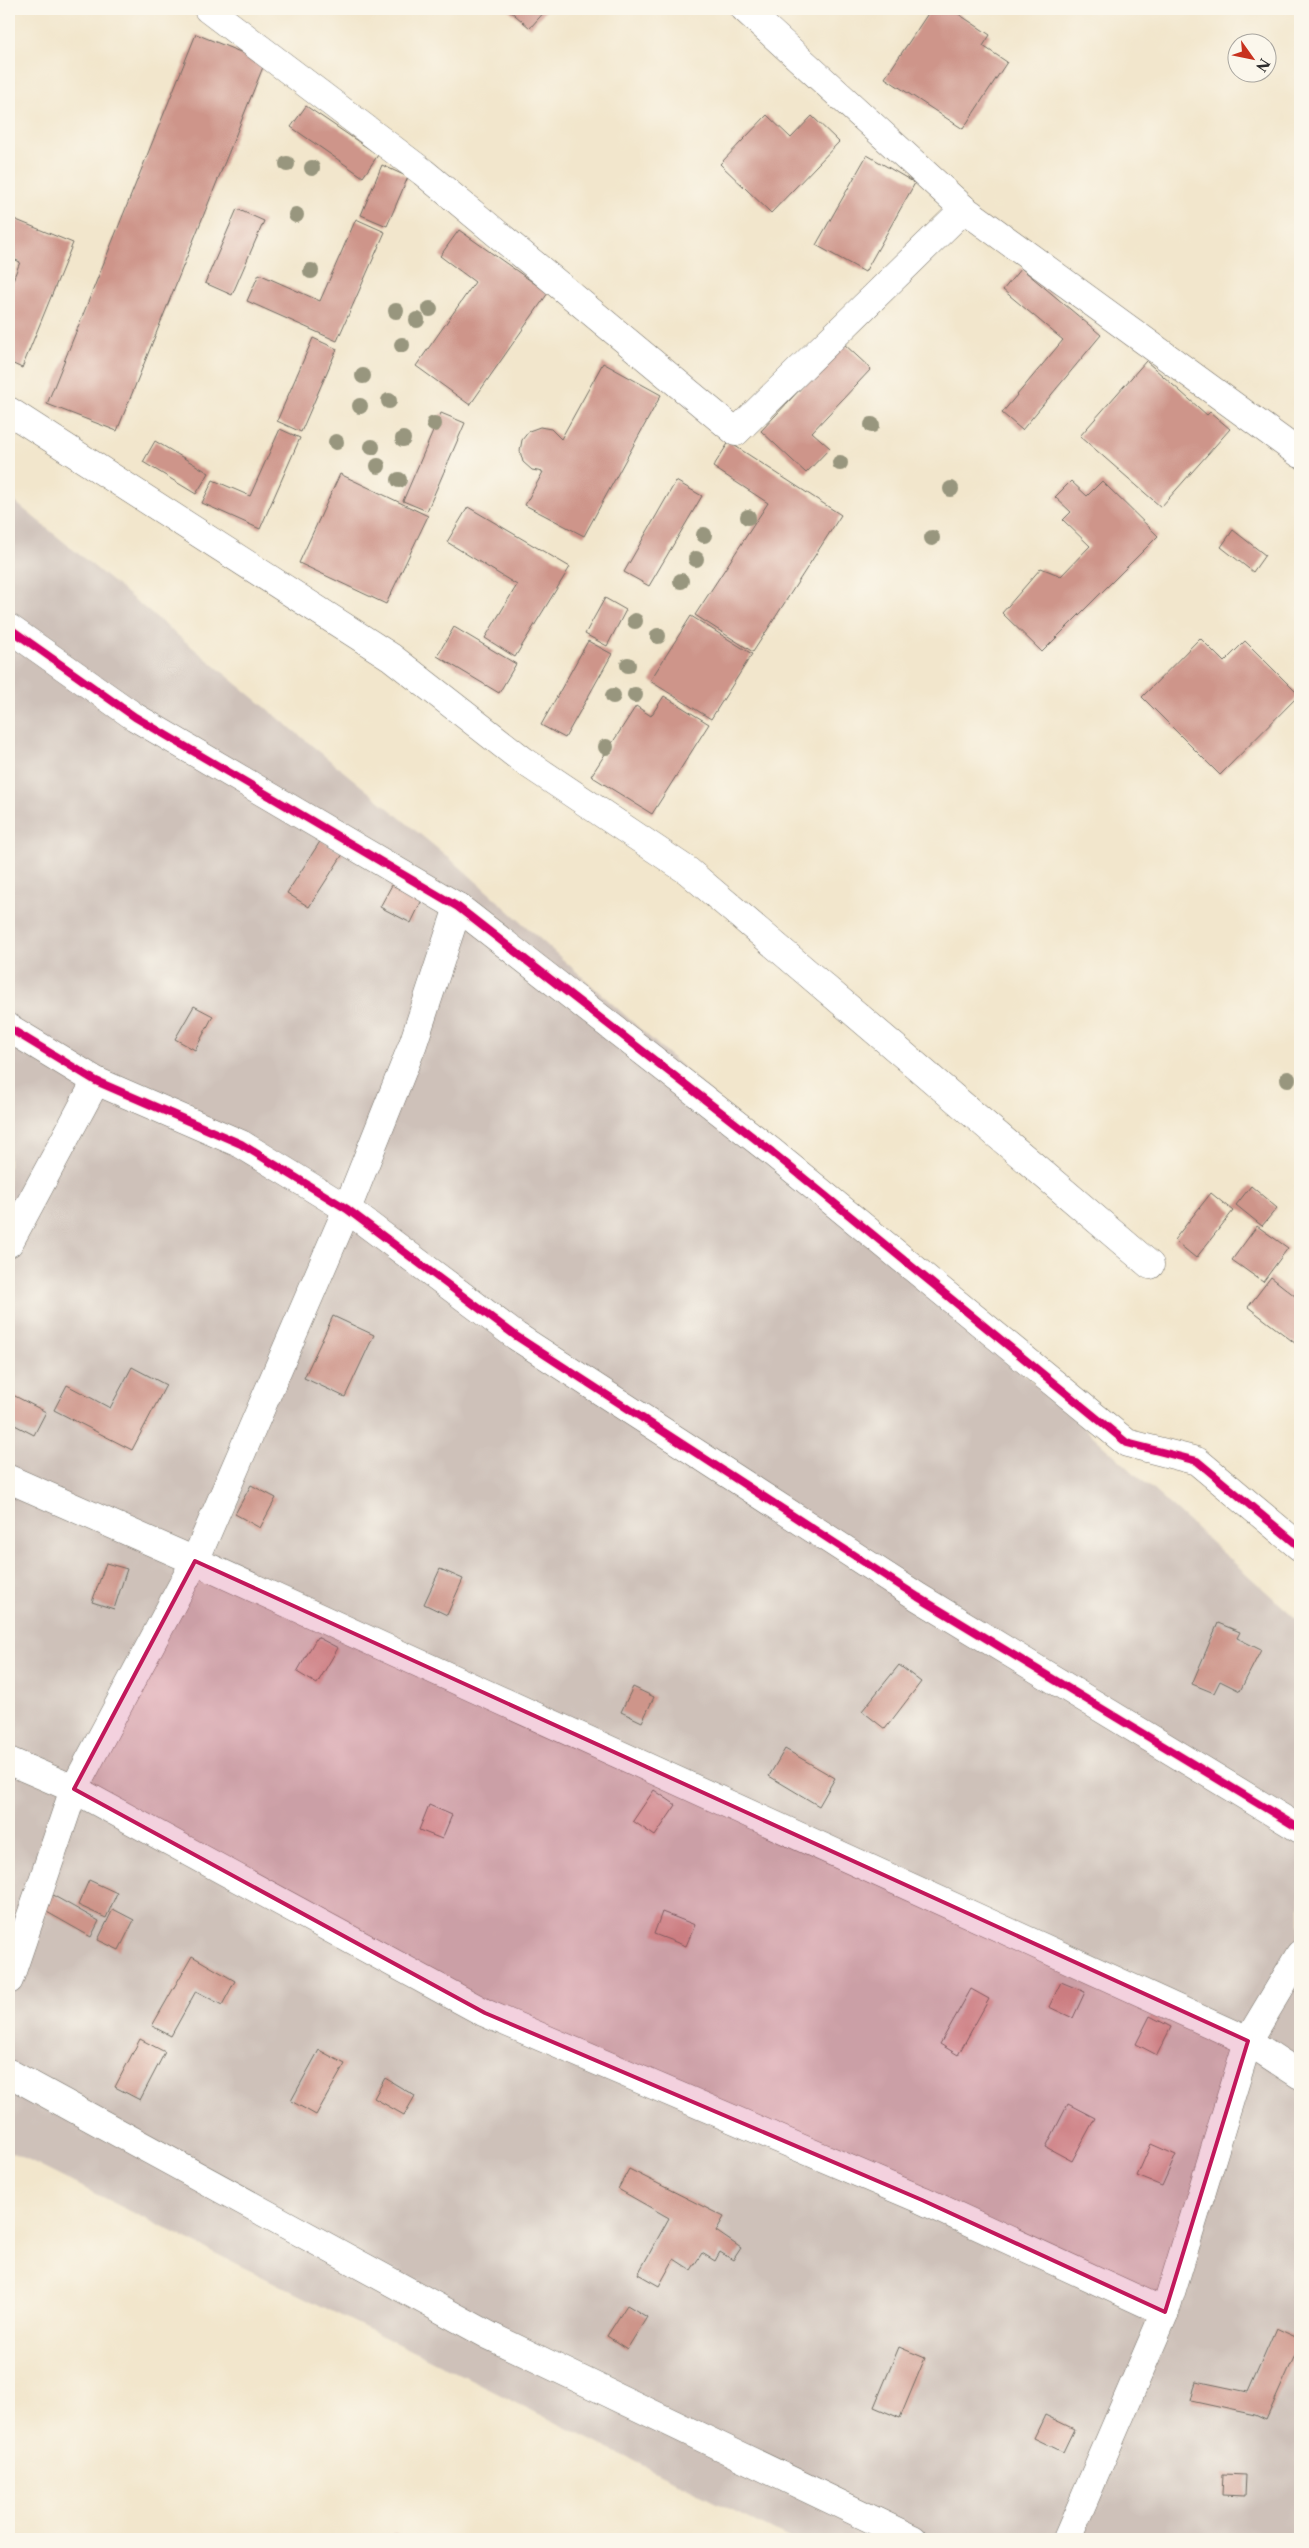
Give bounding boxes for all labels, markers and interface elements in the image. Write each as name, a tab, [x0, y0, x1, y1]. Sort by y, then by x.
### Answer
north arrow	[1226, 32, 1276, 82]
text: N	[1252, 55, 1274, 75]

